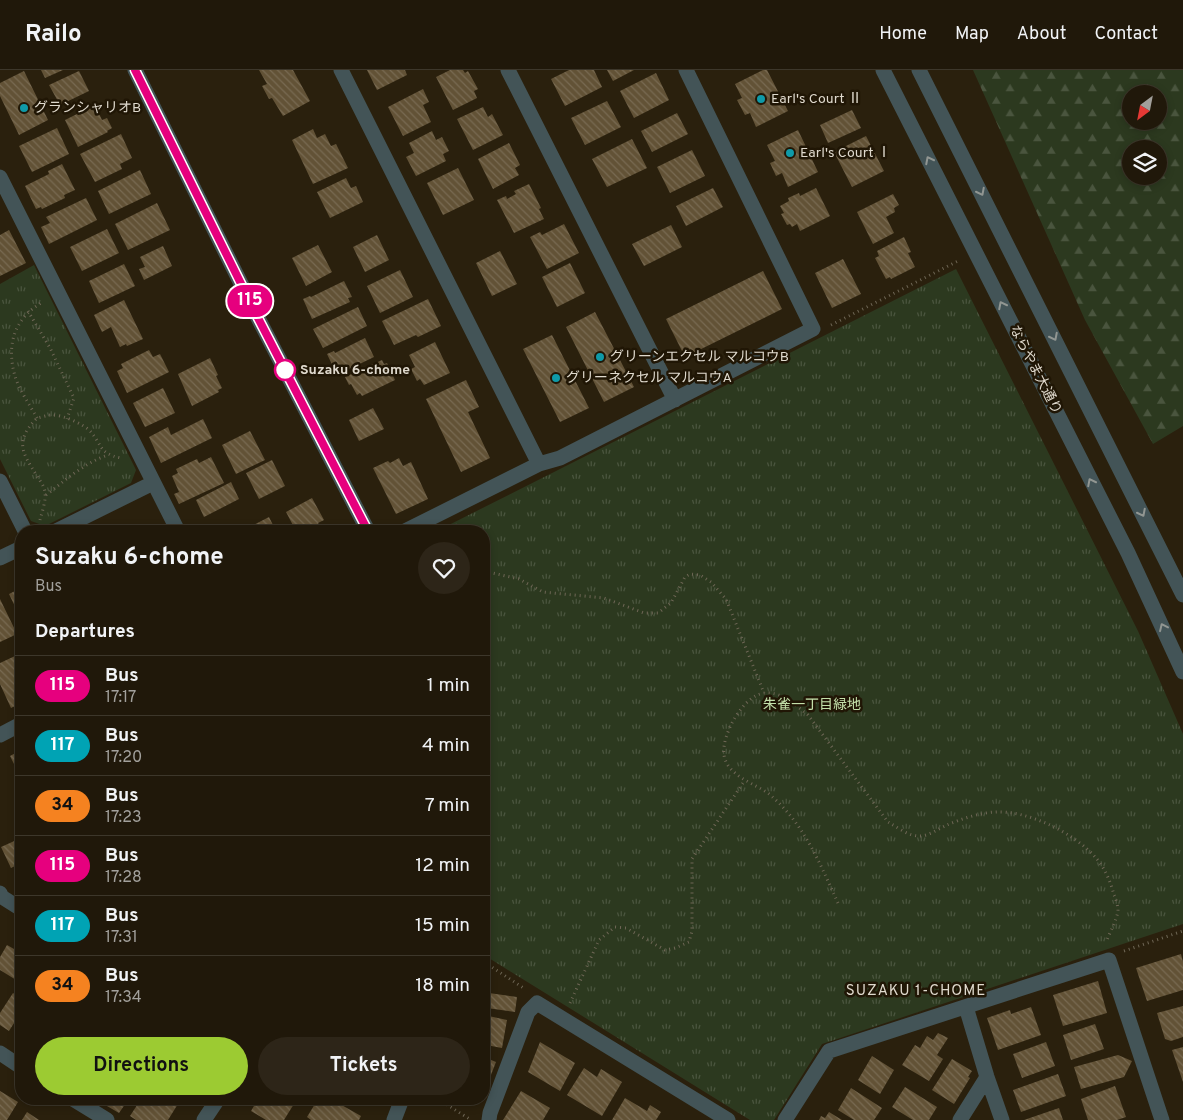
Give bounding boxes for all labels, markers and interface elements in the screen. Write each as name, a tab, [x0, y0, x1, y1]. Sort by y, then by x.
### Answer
text: Railo	[25, 20, 82, 50]
text: Home	[879, 23, 927, 46]
text: Map	[955, 23, 989, 46]
text: About	[1017, 23, 1066, 46]
text: Contact	[1094, 23, 1158, 46]
north arrow	[1122, 85, 1168, 130]
map controls	[1122, 85, 1167, 185]
place label: Earl's Court Ⅱ	[771, 91, 862, 108]
marker: Earl's Court Ⅱ	[755, 93, 767, 105]
place label: グランシャリオB	[34, 100, 141, 117]
marker: グランシャリオB	[18, 102, 30, 114]
button: layers	[1122, 140, 1167, 185]
place label: Earl's Court Ⅰ	[800, 145, 891, 162]
marker: Earl's Court Ⅰ	[784, 147, 796, 159]
one-way arrow	[925, 156, 935, 165]
one-way arrow	[975, 186, 985, 195]
line badge: 115	[221, 285, 279, 317]
text: 115	[237, 289, 263, 312]
one-way arrow	[998, 301, 1008, 310]
street label: ならやま大通り	[1005, 322, 1065, 418]
one-way arrow	[1048, 332, 1058, 341]
place label: グリーンエクセル マルコウB	[610, 349, 789, 366]
marker: グリーンエクセル マルコウB	[594, 351, 606, 363]
marker: Suzaku 6-chome	[274, 359, 296, 381]
place label: Suzaku 6-chome	[300, 362, 410, 379]
place label: グリーネクセル マルコウA	[566, 370, 732, 387]
marker: グリーネクセル マルコウA	[550, 372, 562, 384]
one-way arrow	[1087, 478, 1097, 487]
one-way arrow	[1136, 508, 1146, 517]
button: heart	[418, 542, 470, 594]
text: Suzaku 6-chome	[35, 543, 224, 573]
text: Bus	[35, 577, 62, 597]
text: Departures	[35, 620, 135, 644]
one-way arrow	[1159, 623, 1170, 632]
text: Bus	[105, 664, 139, 688]
text: 115	[50, 674, 75, 697]
text: 1 min	[427, 674, 470, 698]
text: 17:17	[105, 688, 136, 708]
park label: 朱雀一丁目緑地	[763, 697, 861, 714]
text: Bus	[105, 724, 139, 748]
text: 117	[50, 734, 75, 757]
text: 4 min	[422, 734, 470, 758]
text: 17:20	[105, 748, 142, 768]
text: Bus	[105, 784, 139, 808]
text: 34	[51, 794, 74, 817]
text: 7 min	[425, 794, 470, 818]
text: 17:23	[105, 808, 142, 828]
text: Bus	[105, 844, 139, 868]
text: 115	[50, 854, 75, 877]
text: 12 min	[415, 854, 470, 878]
text: 17:28	[105, 868, 142, 888]
text: Bus	[105, 904, 139, 928]
text: 117	[50, 914, 75, 937]
text: 15 min	[415, 914, 470, 938]
text: 17:31	[105, 928, 138, 948]
text: Bus	[105, 964, 139, 988]
text: 34	[51, 974, 74, 997]
text: 18 min	[415, 974, 470, 998]
district label: SUZAKU 1-CHOME	[846, 982, 986, 1001]
text: 17:34	[105, 988, 142, 1008]
button: Directions	[35, 1037, 248, 1095]
button: Tickets	[258, 1037, 470, 1095]

